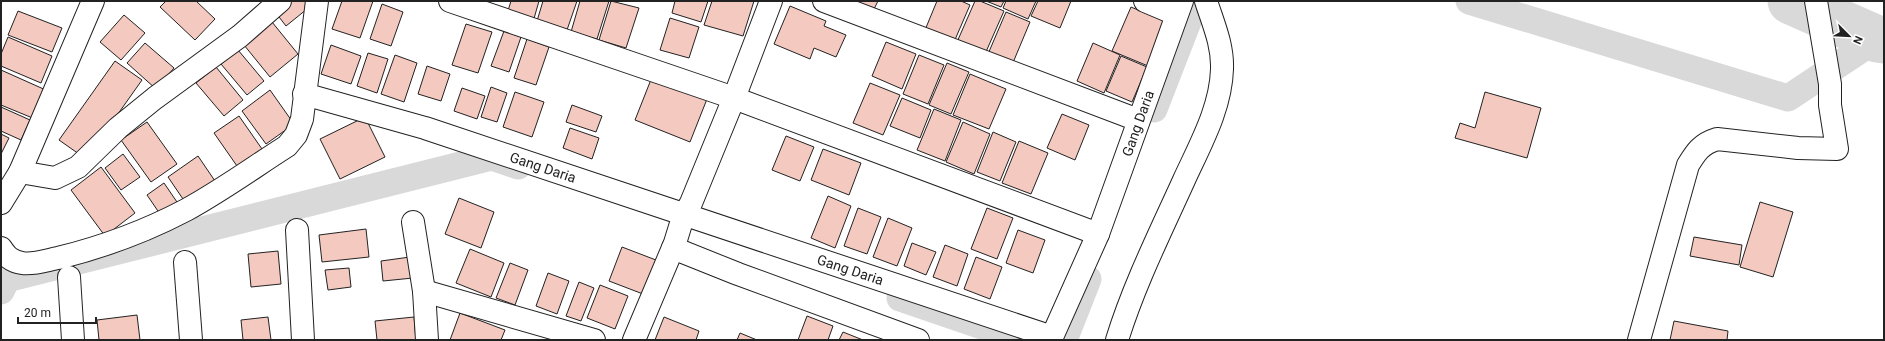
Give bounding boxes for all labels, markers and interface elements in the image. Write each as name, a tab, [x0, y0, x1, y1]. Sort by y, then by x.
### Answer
north arrow	[1829, 16, 1869, 56]
text: N	[1850, 34, 1865, 46]
street label: Gang Daria	[1119, 88, 1157, 158]
street label: Gang Daria	[508, 149, 578, 186]
street label: Gang Daria	[815, 251, 886, 288]
scale bar	[18, 299, 96, 325]
text: 20 m	[24, 306, 51, 320]

